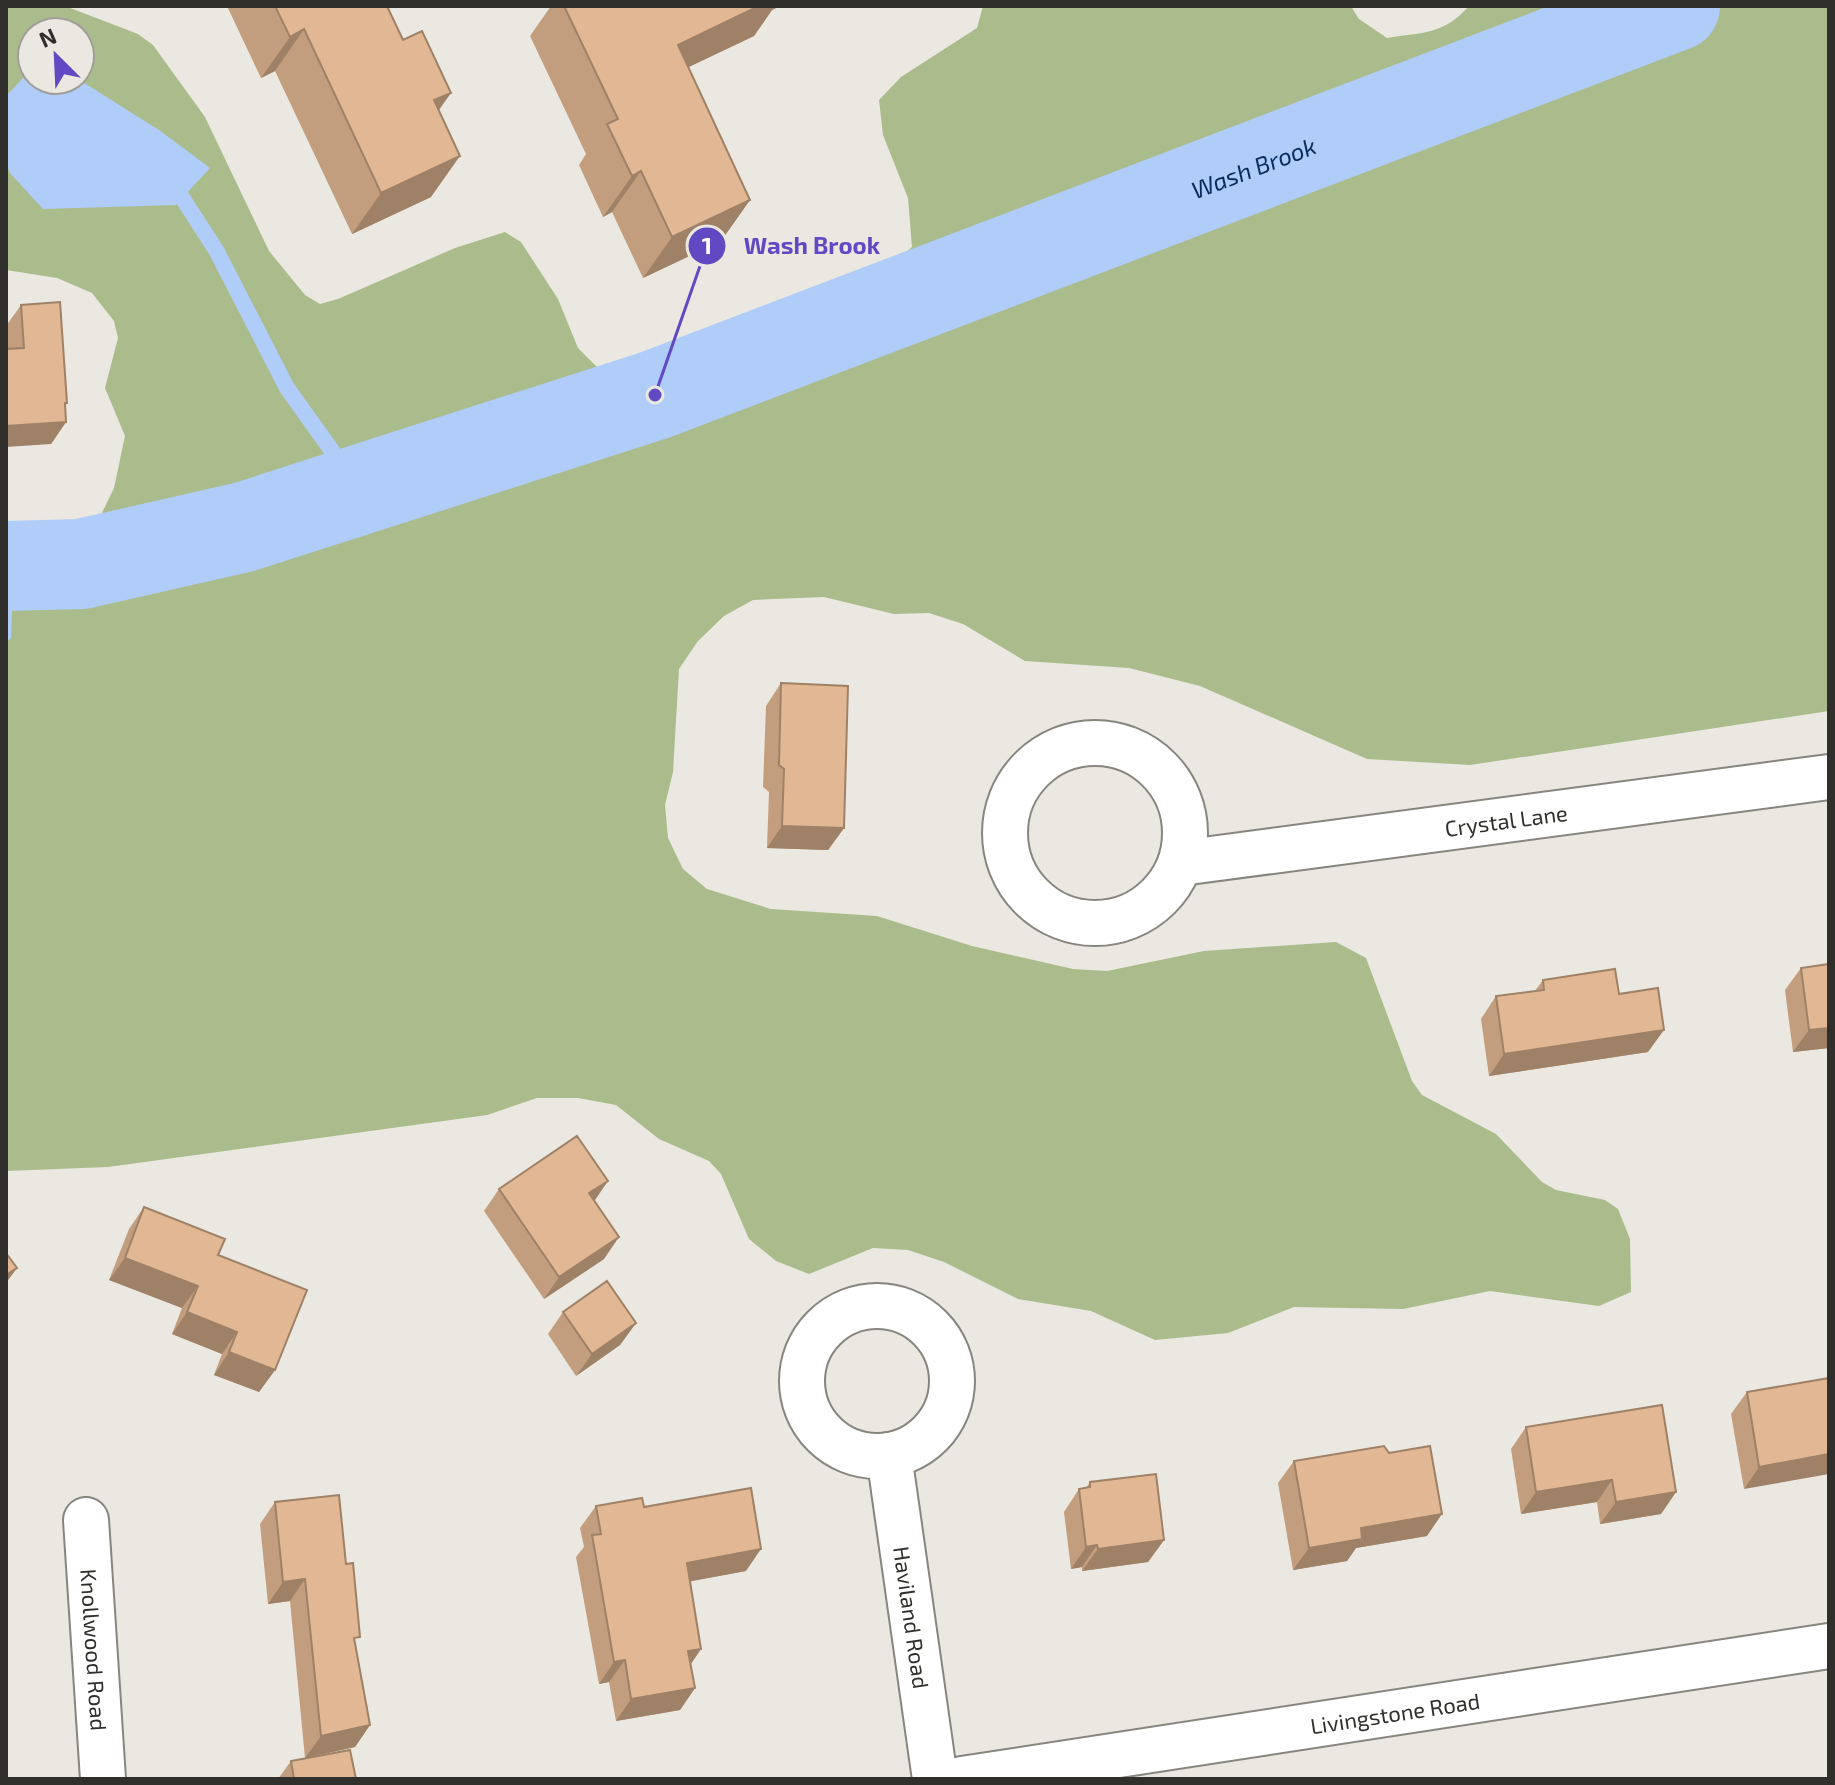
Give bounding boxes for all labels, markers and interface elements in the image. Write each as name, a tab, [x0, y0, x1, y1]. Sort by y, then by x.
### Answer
north arrow	[16, 16, 96, 96]
text: N	[35, 22, 60, 52]
water label: Wash Brook	[1187, 130, 1320, 204]
callout: Wash Brook	[687, 222, 896, 270]
text: 1	[702, 230, 712, 259]
text: Wash Brook	[744, 230, 881, 259]
street label: Crystal Lane	[1443, 799, 1569, 841]
street label: Haviland Road	[889, 1544, 935, 1690]
street label: Knollwood Road	[76, 1568, 113, 1732]
street label: Livingstone Road	[1308, 1687, 1482, 1738]

